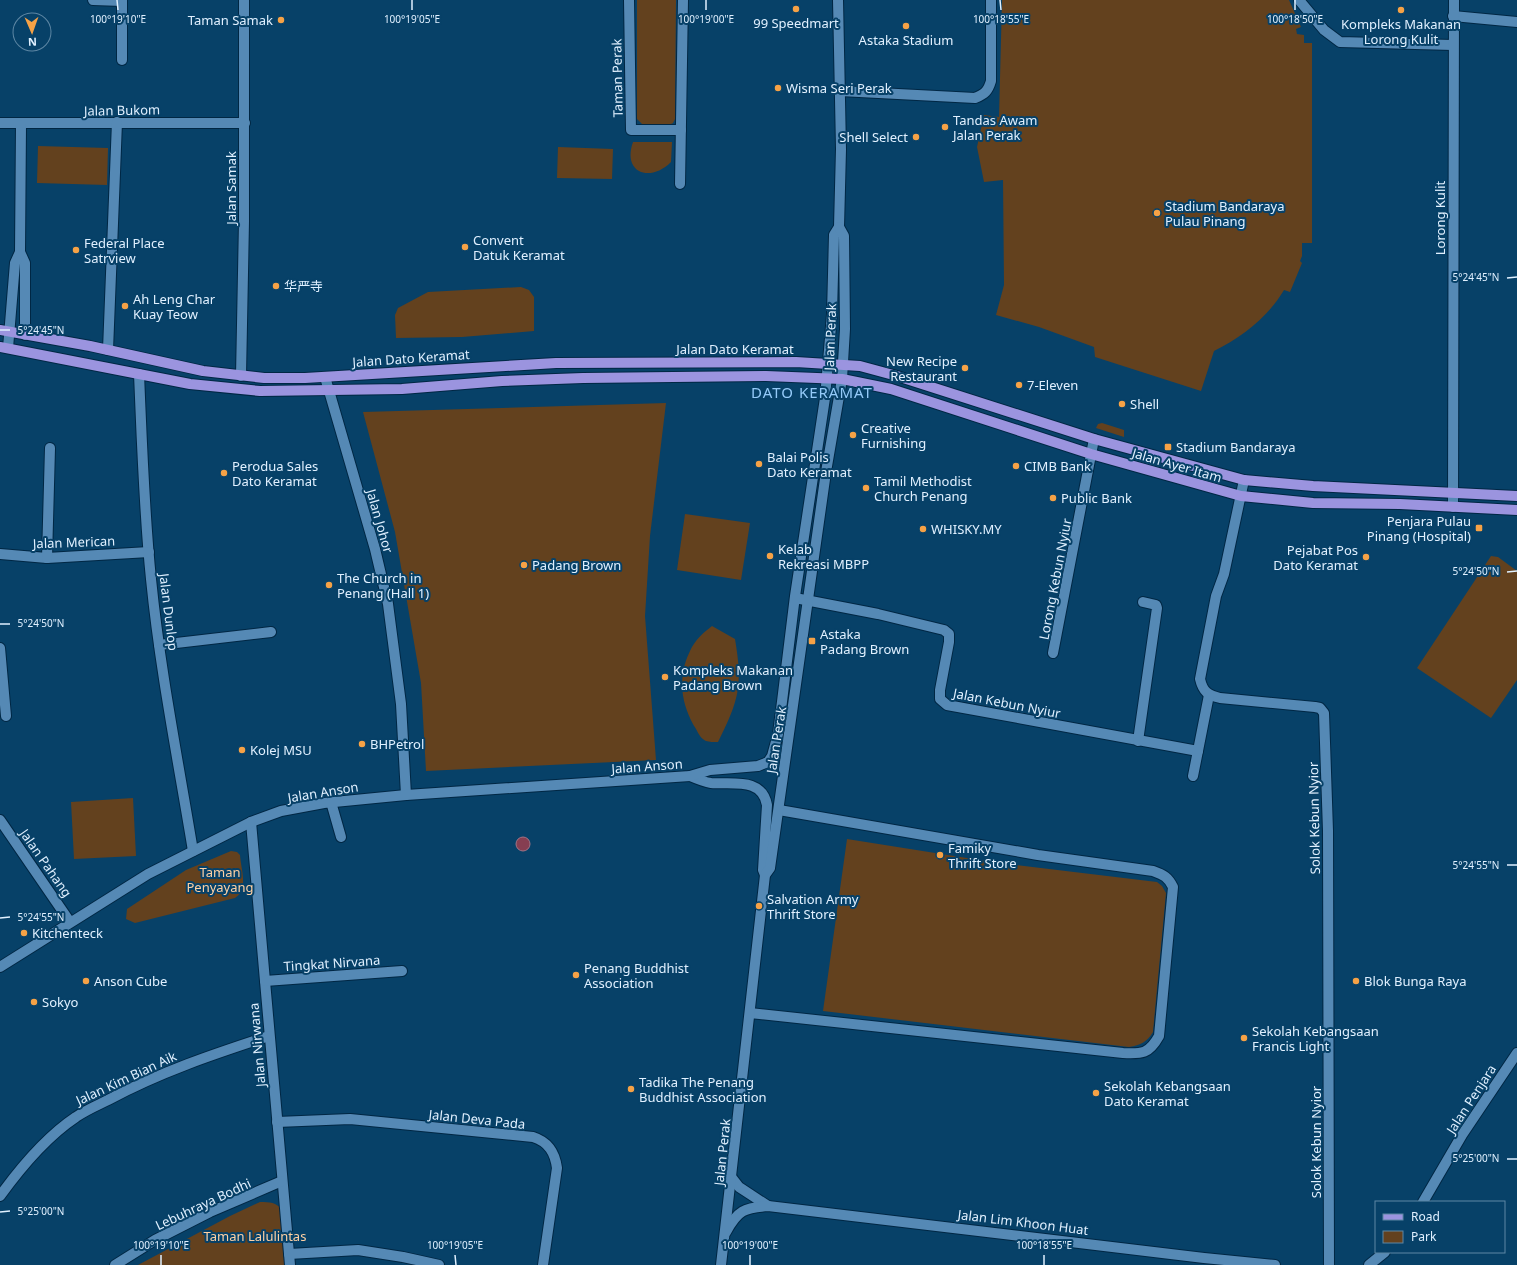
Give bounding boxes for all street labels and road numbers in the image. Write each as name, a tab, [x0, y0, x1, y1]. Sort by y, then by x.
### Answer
street label: Taman Perak	[607, 38, 627, 118]
street label: Jalan Bukom	[82, 100, 160, 120]
street label: Jalan Samak	[222, 151, 240, 227]
street label: Lorong Kulit	[1431, 180, 1449, 255]
street label: Jalan Perak	[820, 303, 840, 373]
street label: Jalan Dato Keramat	[674, 340, 794, 358]
street label: Jalan Dato Keramat	[350, 345, 471, 371]
street label: Jalan Ayer Itam	[1128, 443, 1224, 486]
street label: Jalan Johor	[362, 485, 398, 556]
street label: Lorong Kebun Nyiur	[1034, 516, 1076, 641]
street label: Jalan Merican	[31, 532, 115, 553]
street label: Jalan Dunlop	[155, 570, 183, 652]
street label: Jalan Kebun Nyiur	[950, 683, 1063, 722]
street label: Jalan Perak	[762, 705, 790, 777]
street label: Jalan Anson	[609, 755, 683, 778]
street label: Solok Kebun Nyior	[1304, 761, 1324, 874]
street label: Jalan Anson	[284, 778, 360, 807]
street label: Jalan Pahang	[15, 824, 76, 901]
street label: Tingkat Nirvana	[283, 951, 381, 975]
street label: Jalan Nirwana	[244, 1002, 270, 1090]
street label: Jalan Kim Bian Aik	[71, 1047, 179, 1110]
street label: Jalan Penjara	[1441, 1061, 1500, 1139]
street label: Solok Kebun Nyior	[1307, 1085, 1325, 1198]
street label: Jalan Deva Pada	[426, 1105, 526, 1133]
street label: Jalan Perak	[709, 1117, 734, 1188]
street label: Lebuhraya Bodhi	[152, 1174, 254, 1234]
street label: Jalan Lim Khoon Huat	[955, 1205, 1090, 1239]

